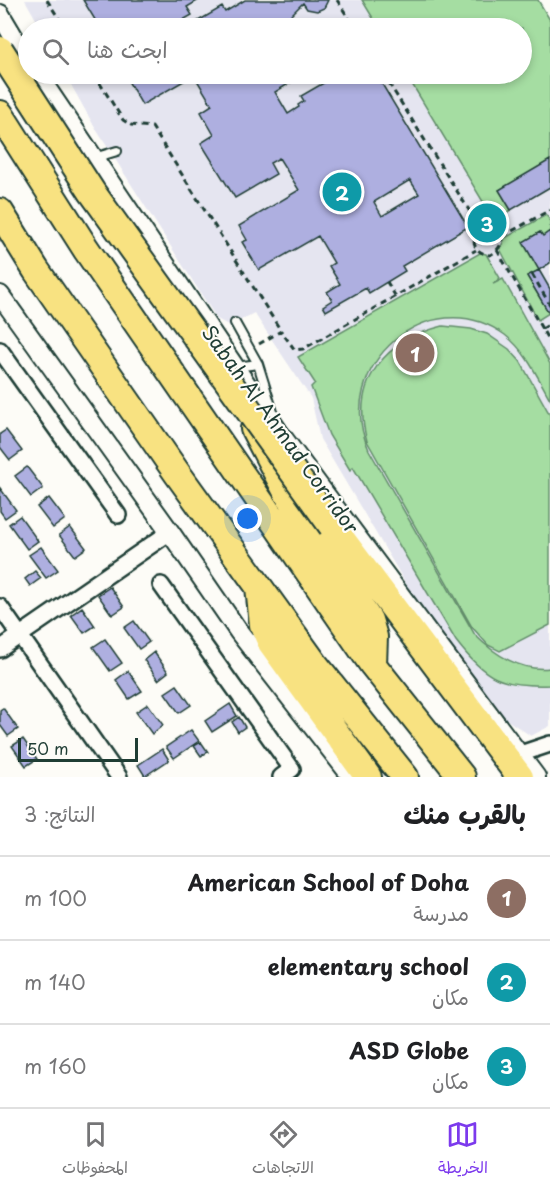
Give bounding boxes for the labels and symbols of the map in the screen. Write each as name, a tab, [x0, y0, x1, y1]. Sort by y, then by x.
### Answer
pin: 2	[322, 170, 362, 214]
pin: 3	[468, 200, 506, 246]
street label: Sabah Al Ahmad Corridor	[195, 319, 368, 540]
pin: 1	[396, 330, 434, 376]
your location	[233, 504, 262, 533]
scale bar	[18, 735, 138, 762]

